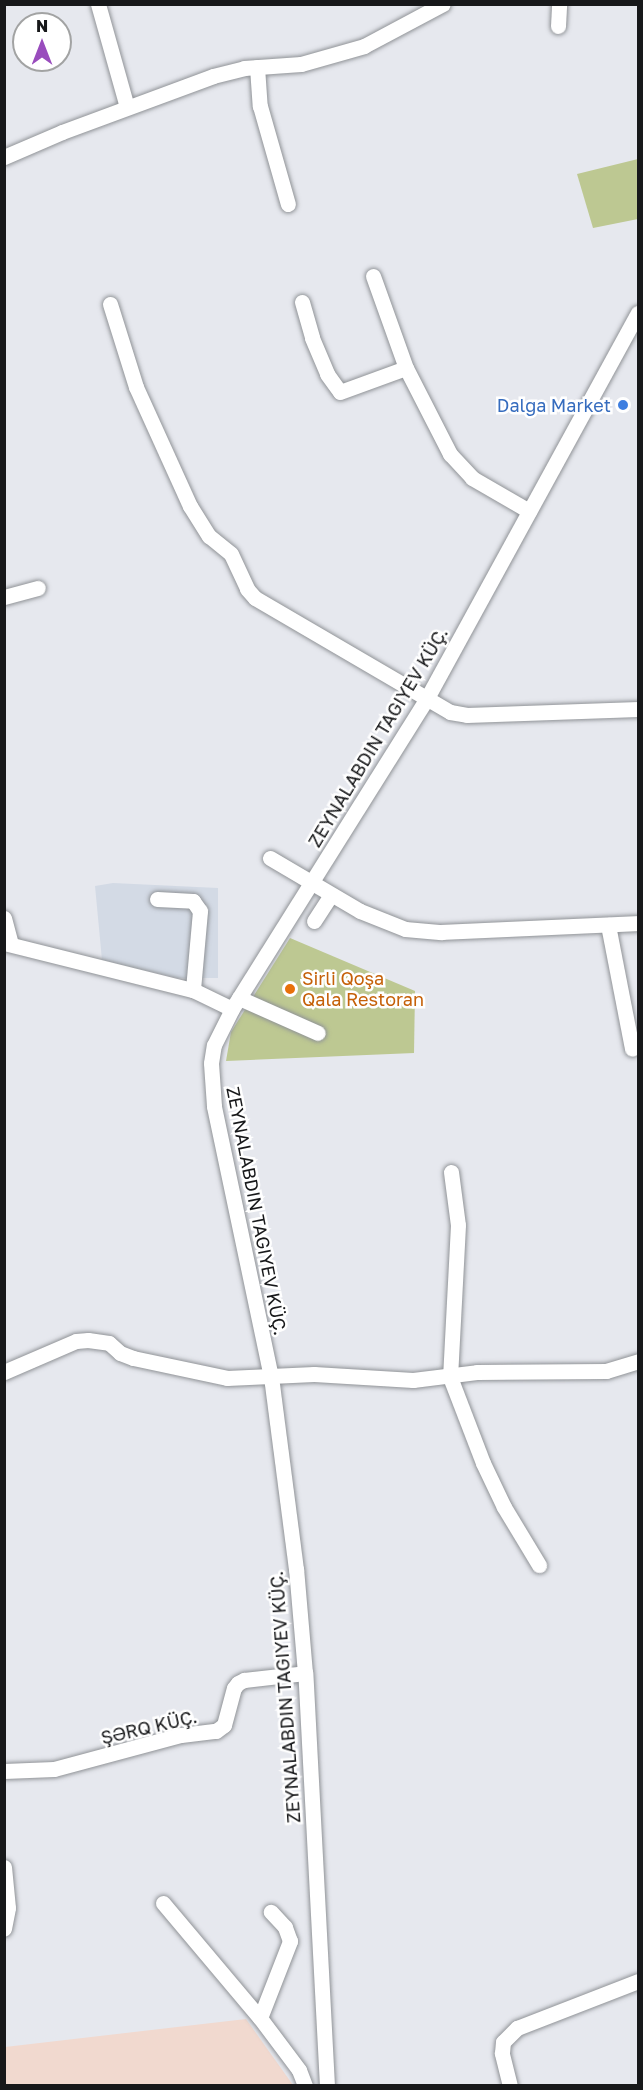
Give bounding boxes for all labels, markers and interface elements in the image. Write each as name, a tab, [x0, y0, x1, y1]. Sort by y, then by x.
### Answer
north arrow	[12, 12, 72, 72]
text: N	[36, 16, 48, 36]
place label: Dalğa Market	[497, 394, 611, 416]
marker: Dalğa Market	[616, 398, 630, 412]
street label: ZEYNALABDIN TAĞIYEV KÜÇ.	[304, 623, 452, 851]
place label: Sirli Qoşa Qala Restoran	[302, 968, 424, 1010]
marker: Sirli Qoşa Qala Restoran	[283, 982, 297, 996]
street label: ZEYNALABDIN TAĞIYEV KÜÇ.	[222, 1085, 292, 1337]
street label: ZEYNALABDIN TAĞIYEV KÜÇ.	[265, 1570, 305, 1824]
street label: ŞƏRQ KÜÇ.	[99, 1705, 199, 1749]

